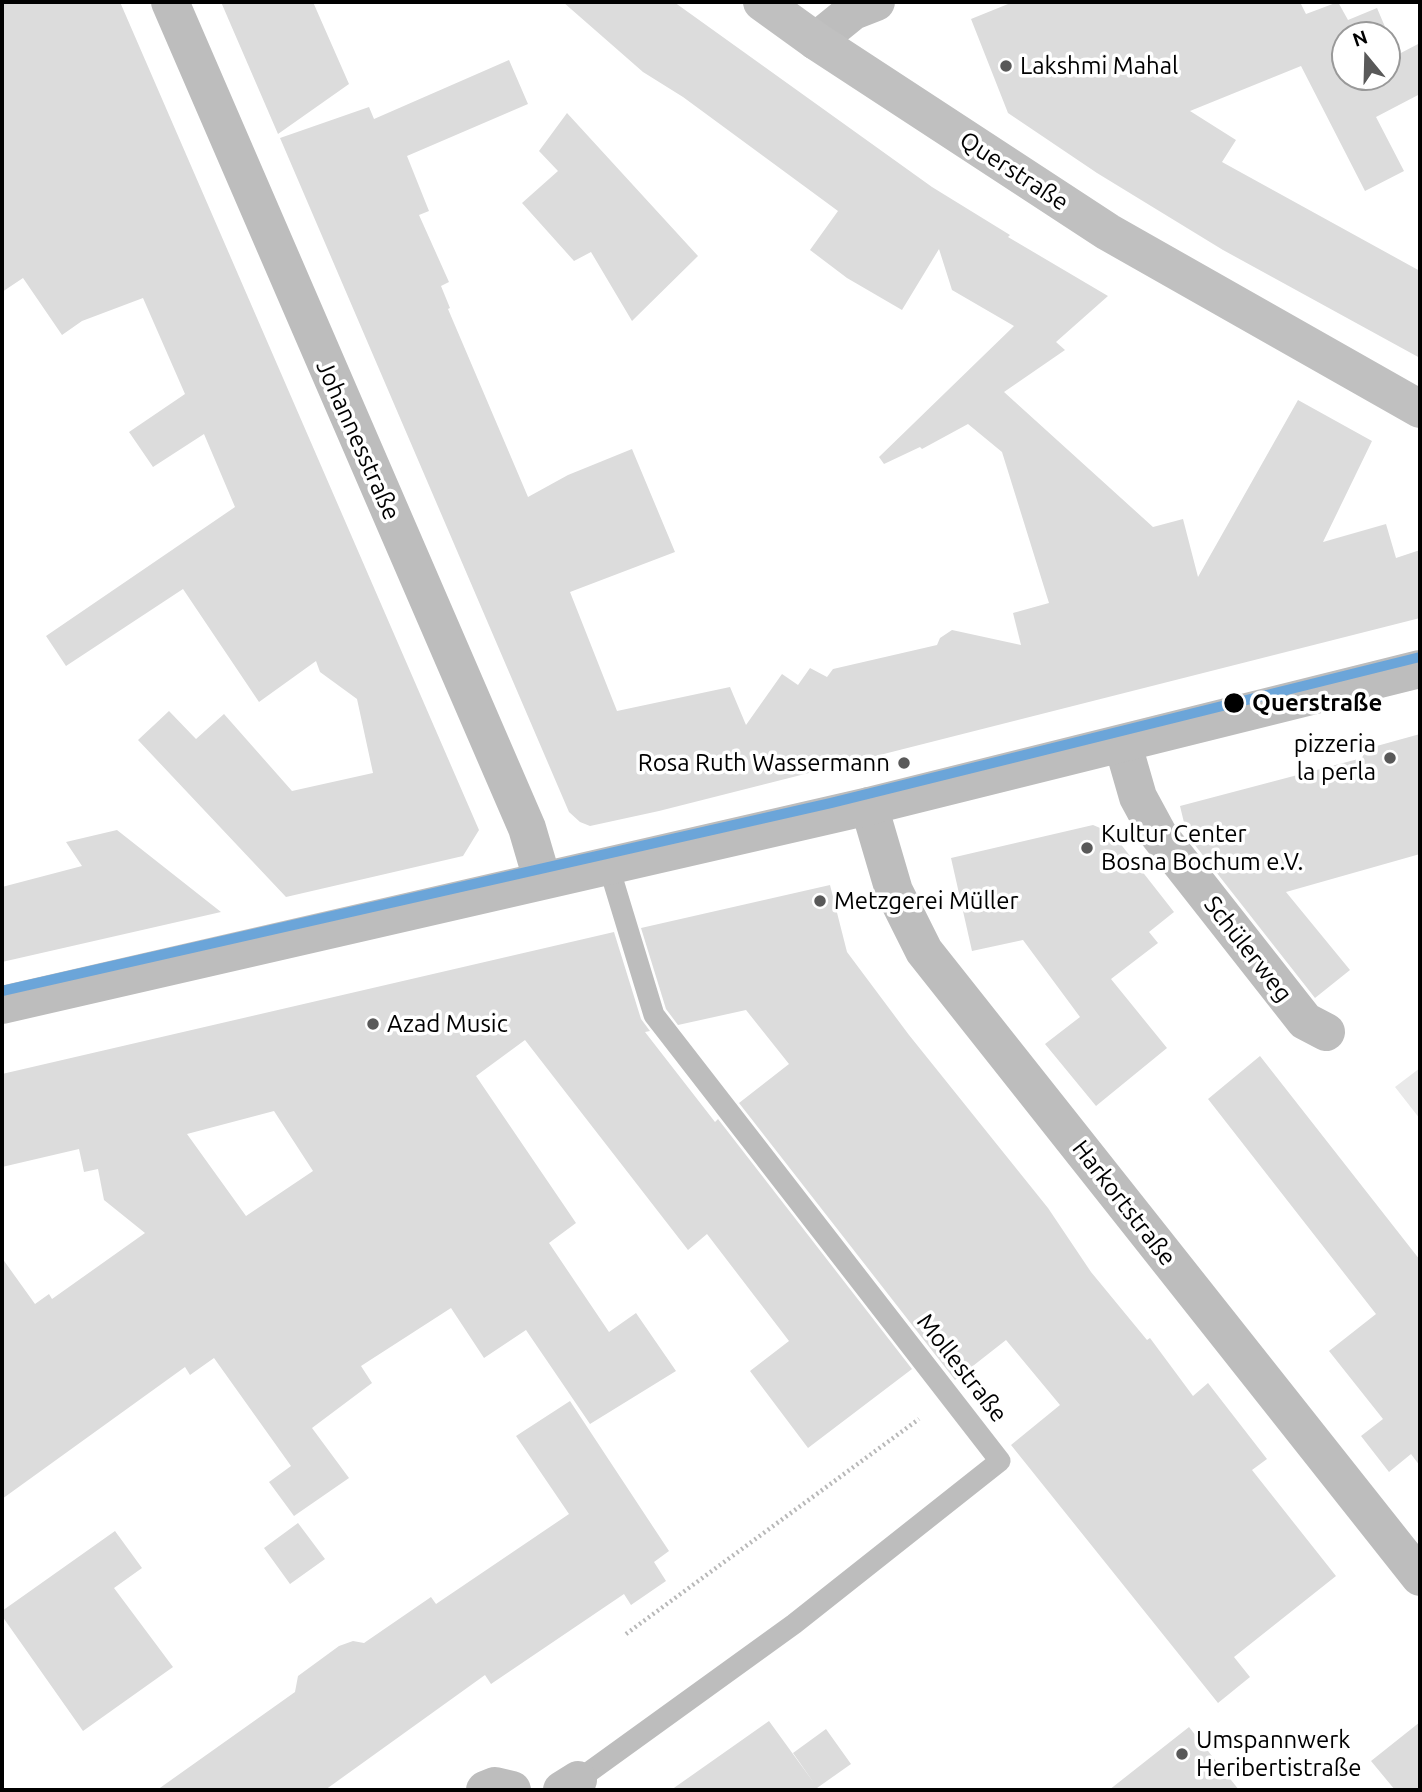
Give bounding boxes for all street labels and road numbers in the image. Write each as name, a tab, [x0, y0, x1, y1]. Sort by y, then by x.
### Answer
street label: Querstraße	[954, 125, 1074, 217]
street label: Johannesstraße	[310, 356, 406, 524]
street label: Schülerweg	[1198, 891, 1298, 1007]
street label: Harkortstraße	[1066, 1135, 1182, 1271]
street label: Mollestraße	[911, 1308, 1013, 1428]

